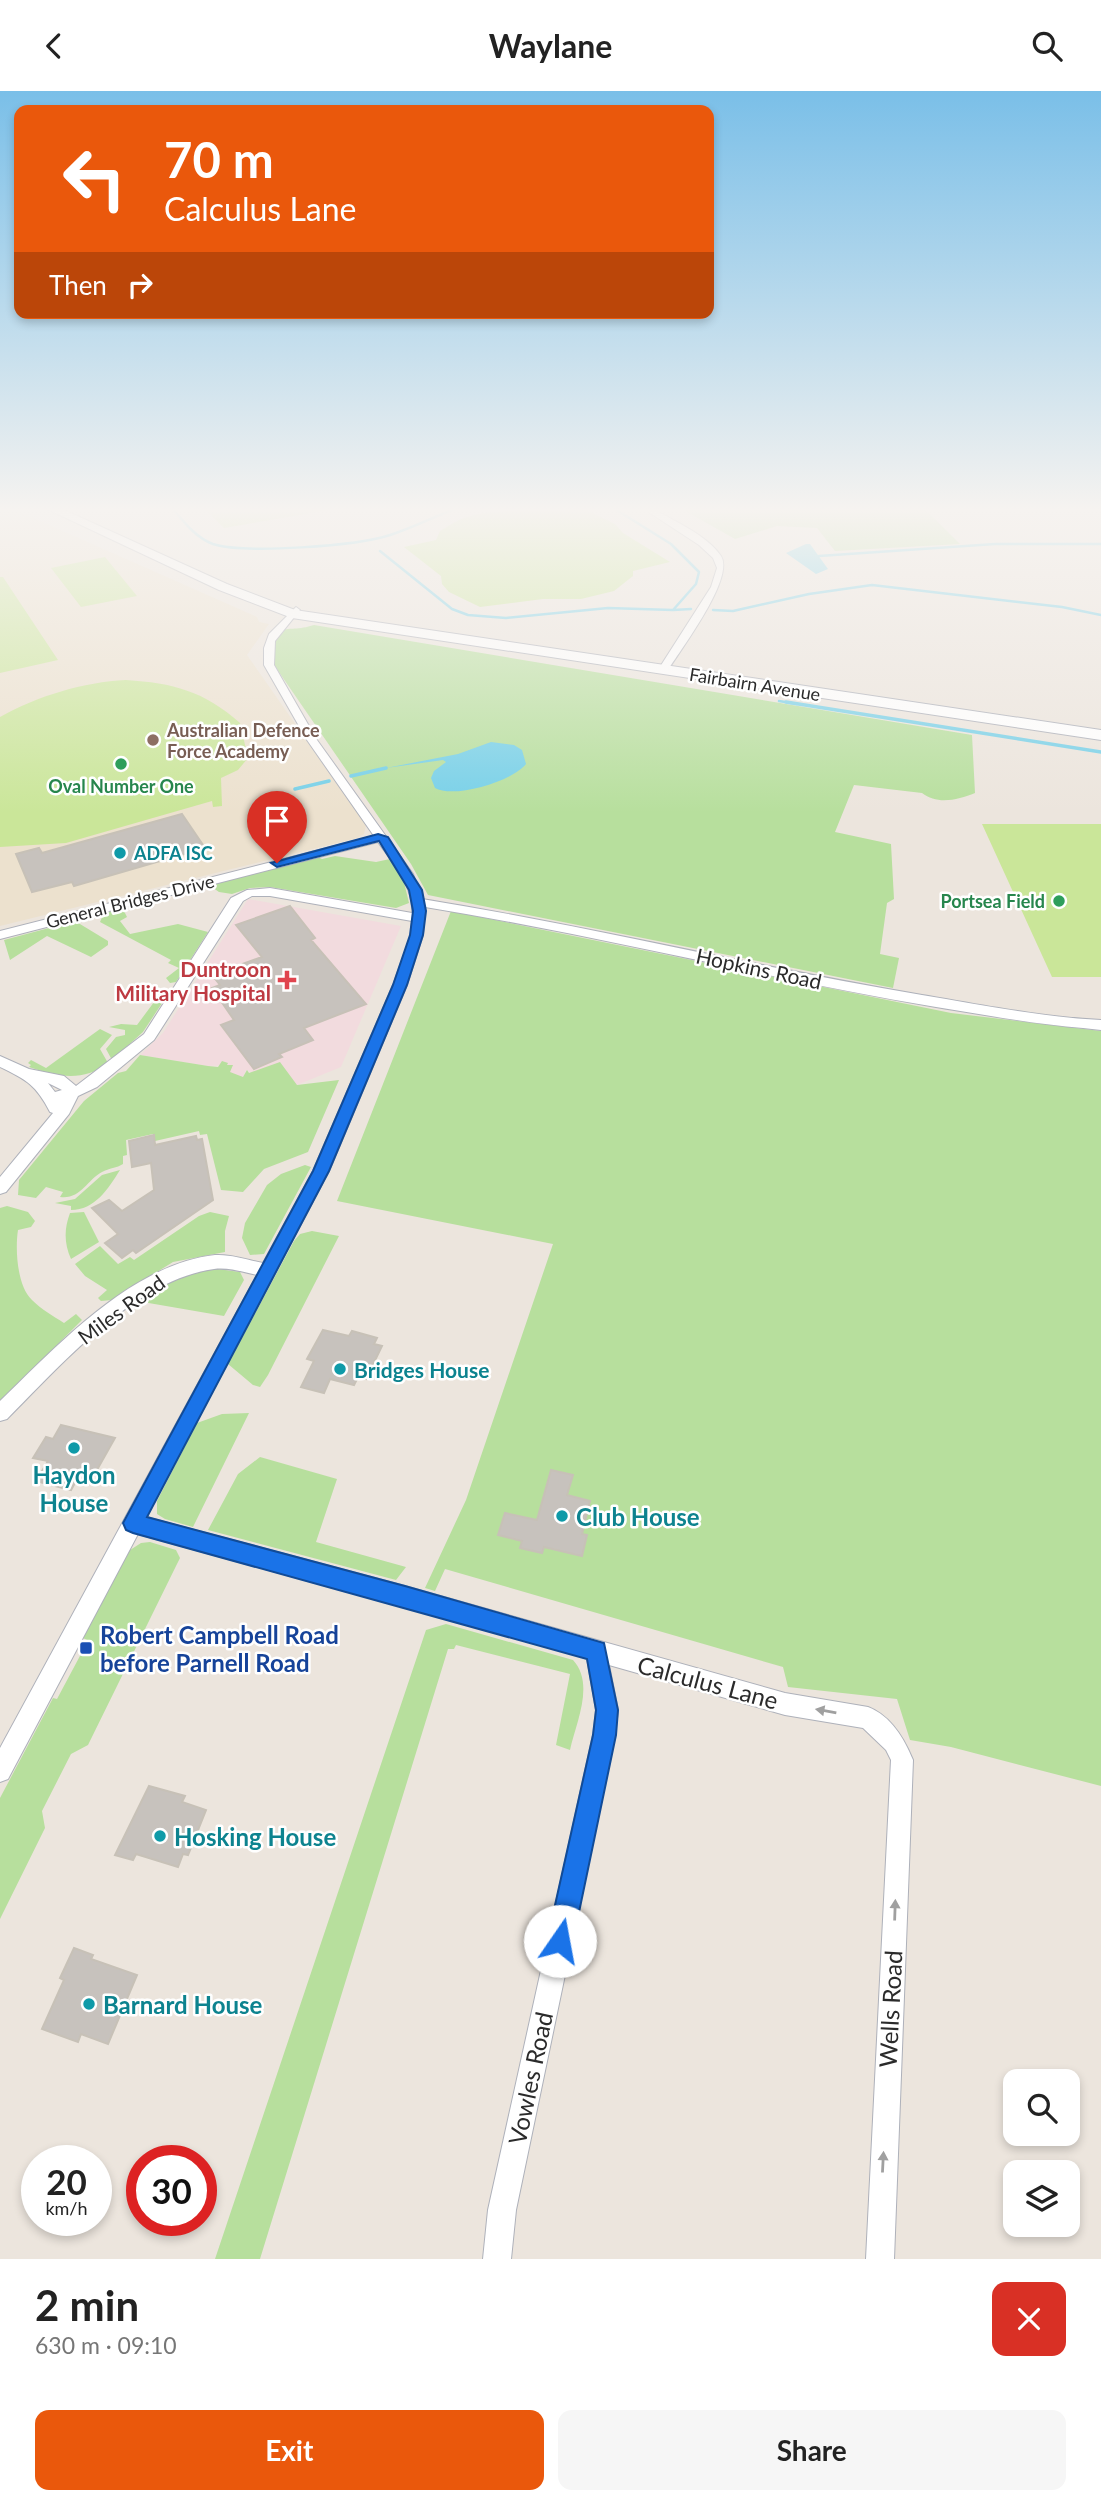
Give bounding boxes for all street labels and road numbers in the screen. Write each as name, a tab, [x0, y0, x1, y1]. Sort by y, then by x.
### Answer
street label: Fairbairn Avenue	[688, 663, 822, 705]
street label: General Bridges Drive	[44, 869, 216, 933]
street label: Hopkins Road	[694, 942, 824, 994]
street label: Miles Road	[73, 1269, 169, 1349]
street label: Calculus Lane	[635, 1649, 781, 1715]
street label: Wells Road	[872, 1950, 908, 2068]
street label: Vowles Road	[502, 2009, 558, 2147]

